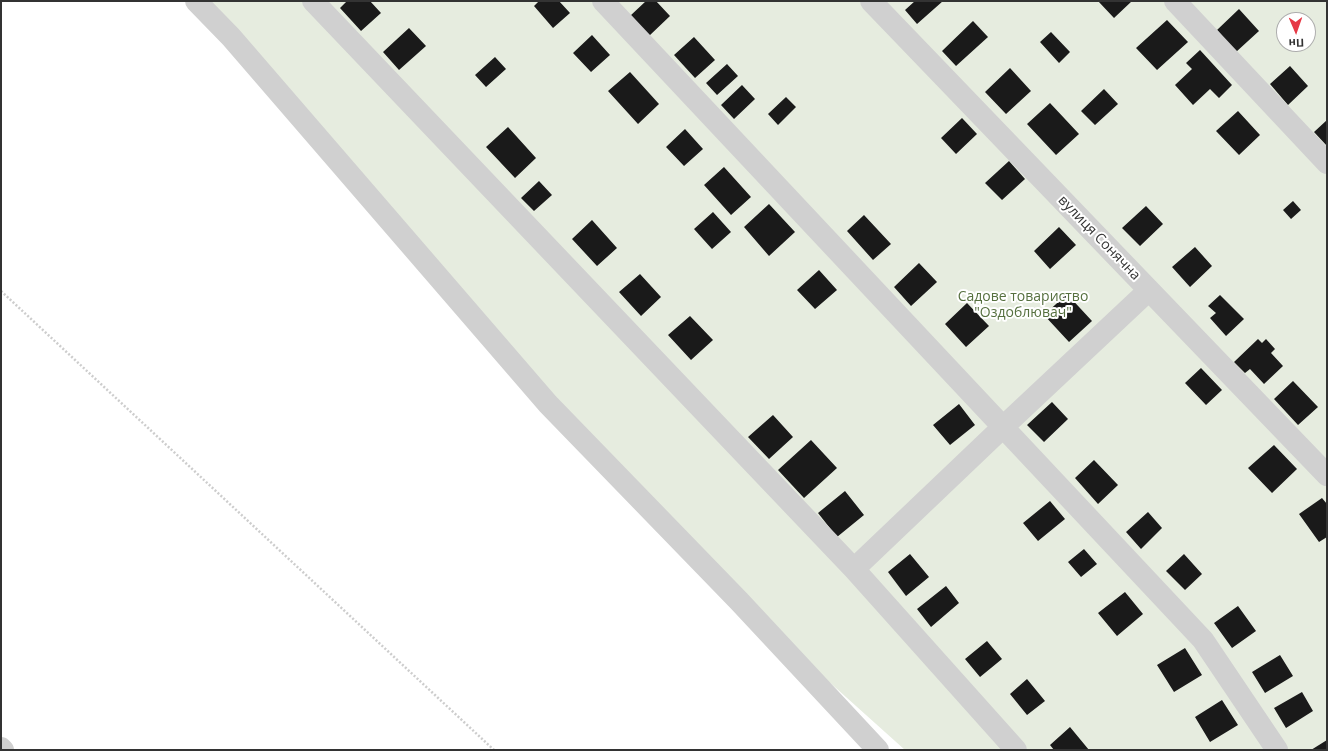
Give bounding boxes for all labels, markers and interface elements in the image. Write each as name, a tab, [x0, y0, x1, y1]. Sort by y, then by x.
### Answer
north arrow	[1276, 12, 1316, 52]
text: Пн	[1288, 36, 1304, 51]
street label: вулиця Сонячна	[1054, 192, 1144, 284]
park label: Садове товариство "Оздоблювач"	[958, 289, 1088, 322]

